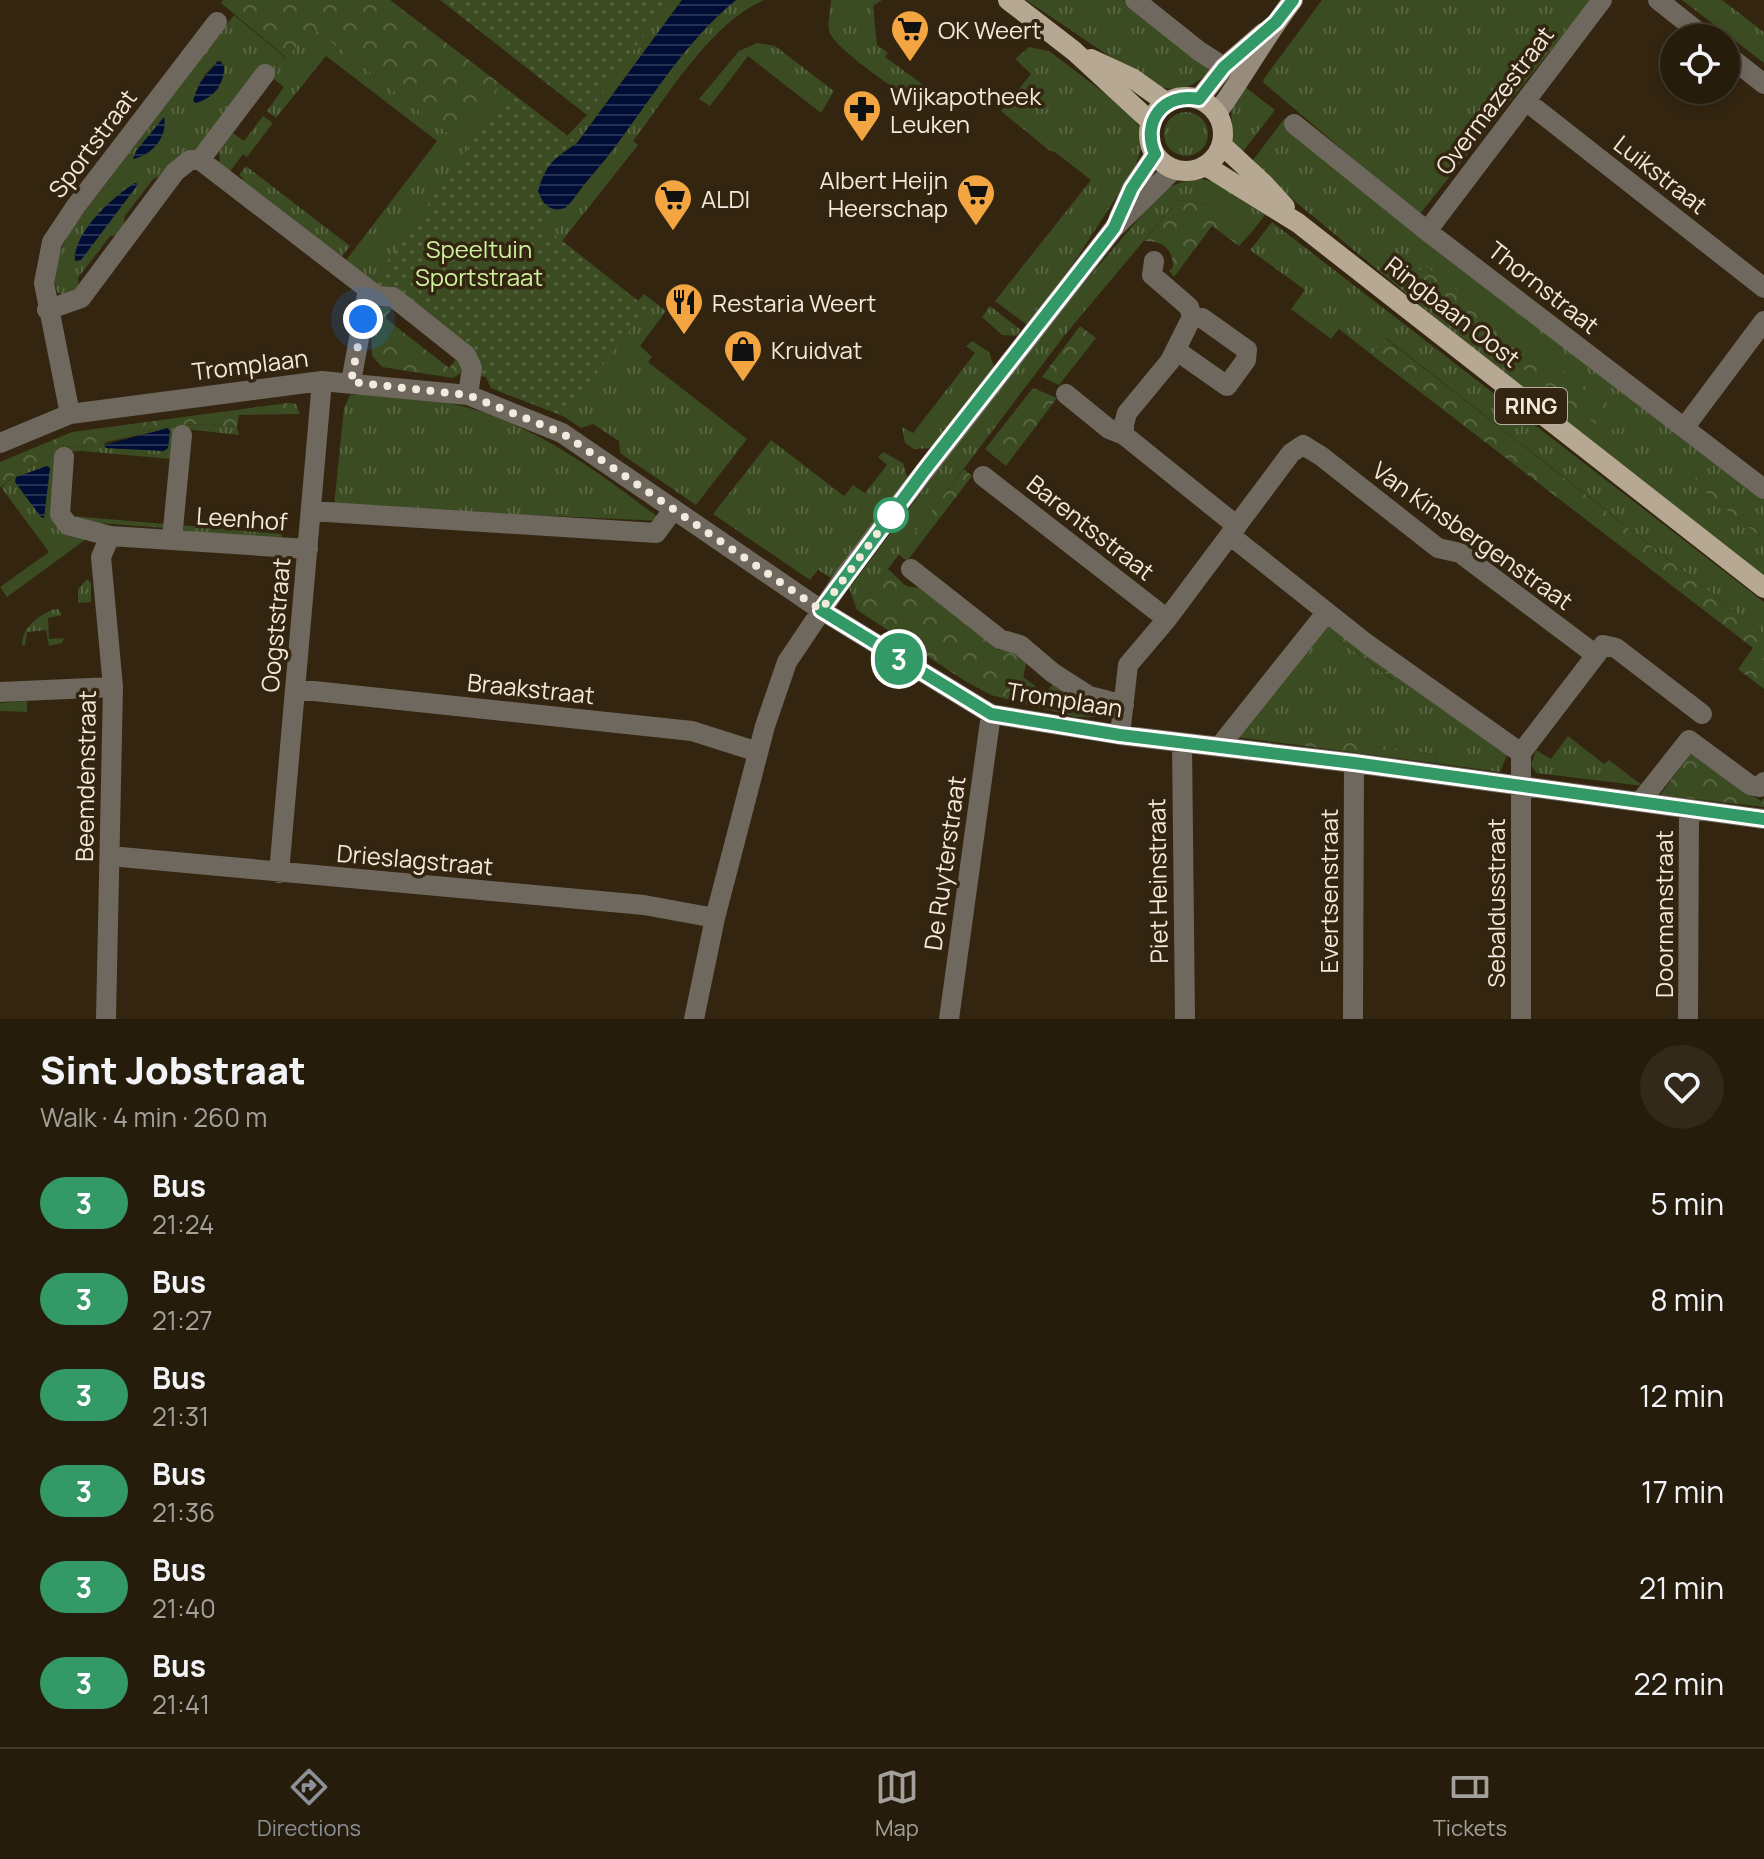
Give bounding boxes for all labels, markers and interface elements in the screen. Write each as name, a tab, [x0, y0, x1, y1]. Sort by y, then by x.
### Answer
supermarket icon: OK Weert	[889, 8, 931, 63]
place label: OK Weert	[938, 13, 1041, 46]
street label: Overmazestraat	[1427, 19, 1561, 181]
map controls	[1660, 24, 1740, 104]
button: locate	[1660, 24, 1740, 104]
place label: Wijkapotheek Leuken	[890, 79, 1042, 140]
street label: Sportstraat	[40, 82, 144, 204]
pharmacy icon: Wijkapotheek Leuken	[841, 88, 883, 143]
street label: Luikstraat	[1607, 127, 1715, 221]
place label: Albert Heijn Heerschap	[820, 163, 948, 224]
supermarket icon: Albert Heijn Heerschap	[955, 172, 997, 227]
supermarket icon: ALDI	[652, 177, 694, 232]
place label: ALDI	[701, 182, 750, 215]
park label: Speeltuin Sportstraat	[415, 232, 543, 293]
street label: Thornstraat	[1482, 233, 1606, 341]
street label: Ringbaan Oost	[1379, 248, 1527, 374]
restaurant icon: Restaria Weert	[663, 281, 705, 336]
place label: Restaria Weert	[712, 286, 876, 319]
your location	[343, 299, 383, 339]
shop icon: Kruidvat	[722, 328, 764, 383]
place label: Kruidvat	[771, 333, 862, 366]
street label: Tromplaan	[190, 341, 310, 387]
road number: RING	[1495, 388, 1567, 424]
street label: Van Kinsbergenstraat	[1366, 453, 1580, 617]
street label: Barentsstraat	[1020, 467, 1162, 587]
street label: Leenhof	[195, 498, 289, 538]
unlabelled marker	[874, 498, 908, 532]
street label: Oogststraat	[253, 556, 297, 694]
line badge: 3	[873, 633, 925, 685]
text: 3	[891, 640, 907, 678]
street label: Braakstraat	[466, 665, 596, 711]
street label: Tromplaan	[1005, 674, 1125, 724]
street label: Beemdenstraat	[67, 690, 103, 862]
street label: De Ruyterstraat	[915, 774, 973, 952]
street label: Piet Heinstraat	[1139, 798, 1175, 964]
street label: Evertsenstraat	[1312, 809, 1345, 973]
street label: Sebaldusstraat	[1479, 818, 1512, 988]
street label: Doormanstraat	[1647, 830, 1680, 998]
street label: Drieslagstraat	[335, 836, 495, 882]
text: Sint Jobstraat	[40, 1043, 306, 1095]
button: heart	[1640, 1045, 1724, 1129]
text: Walk · 4 min · 260 m	[40, 1099, 267, 1135]
text: Bus	[152, 1165, 206, 1206]
text: 5 min	[1650, 1183, 1724, 1224]
text: 3	[76, 1184, 92, 1222]
text: 21:24	[152, 1206, 214, 1242]
text: Bus	[152, 1261, 206, 1302]
text: 8 min	[1650, 1279, 1724, 1320]
text: 3	[76, 1280, 92, 1318]
text: 21:27	[152, 1302, 213, 1338]
text: Bus	[152, 1357, 206, 1398]
text: 12 min	[1639, 1375, 1724, 1416]
text: 3	[76, 1376, 92, 1414]
text: 21:31	[152, 1398, 209, 1434]
text: Bus	[152, 1453, 206, 1494]
text: 17 min	[1641, 1471, 1724, 1512]
text: 3	[76, 1472, 92, 1510]
text: 21:36	[152, 1494, 215, 1530]
text: Bus	[152, 1549, 206, 1590]
text: 21 min	[1639, 1567, 1724, 1608]
text: 3	[76, 1568, 92, 1606]
text: 21:40	[152, 1590, 216, 1626]
text: Bus	[152, 1645, 206, 1686]
text: 22 min	[1634, 1663, 1724, 1704]
text: 3	[76, 1664, 92, 1702]
text: 21:41	[152, 1686, 210, 1722]
tab: Directions	[257, 1765, 361, 1843]
tab: Map	[875, 1765, 919, 1843]
tab: Tickets	[1433, 1765, 1507, 1843]

